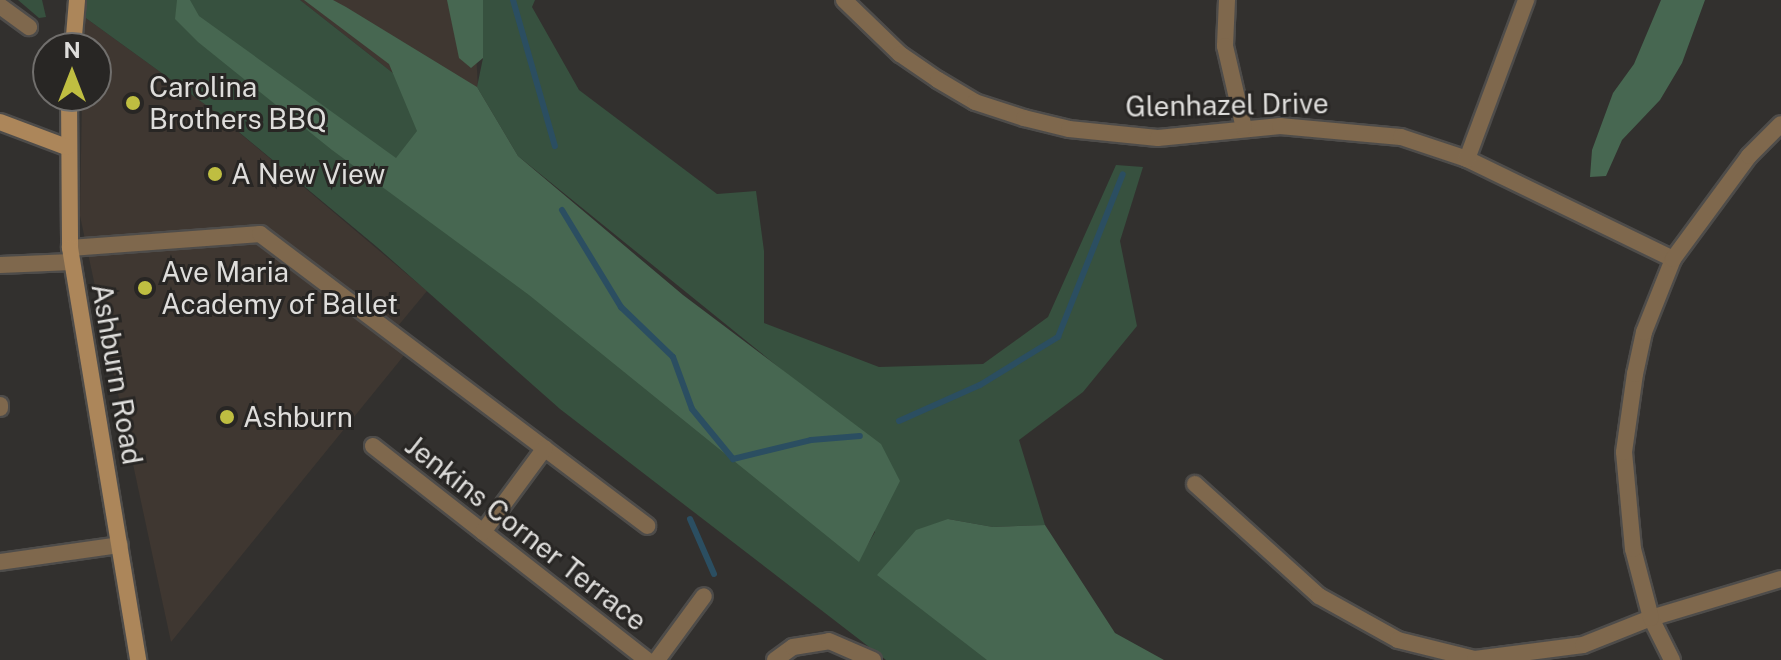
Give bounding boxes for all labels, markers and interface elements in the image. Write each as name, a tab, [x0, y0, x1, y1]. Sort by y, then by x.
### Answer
north arrow	[32, 32, 112, 112]
text: N	[63, 37, 81, 63]
place label: Carolina Brothers BBQ	[149, 70, 327, 136]
street label: Glenhazel Drive	[1125, 86, 1329, 124]
marker: Carolina Brothers BBQ	[124, 94, 142, 112]
place label: A New View	[231, 157, 386, 191]
marker: A New View	[206, 165, 224, 183]
place label: Ave Maria Academy of Ballet	[161, 255, 399, 321]
marker: Ave Maria Academy of Ballet	[136, 279, 154, 297]
street label: Ashburn Road	[85, 281, 149, 467]
place label: Ashburn	[243, 400, 353, 434]
marker: Ashburn	[218, 408, 236, 426]
street label: Jenkins Corner Terrace	[399, 428, 653, 638]

